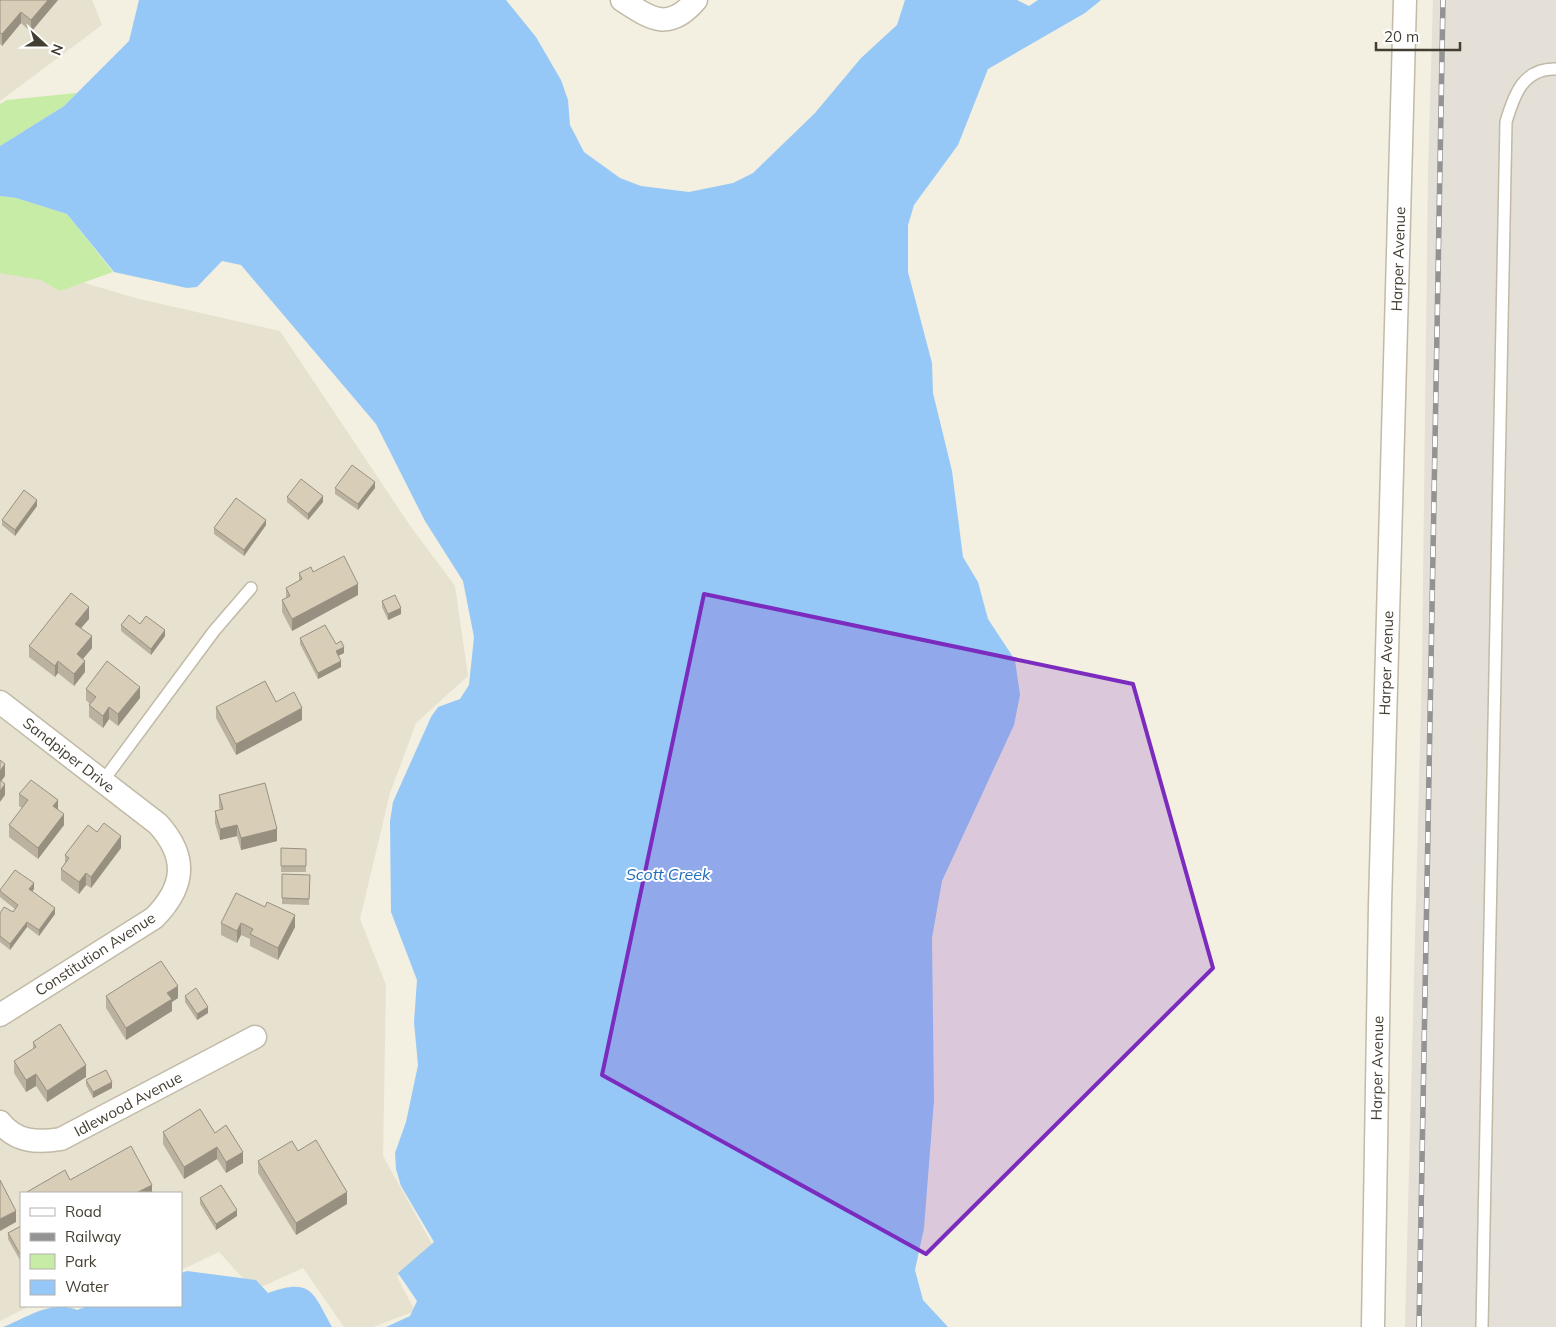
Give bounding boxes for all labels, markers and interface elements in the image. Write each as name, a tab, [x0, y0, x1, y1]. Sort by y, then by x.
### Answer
north arrow	[20, 20, 70, 70]
scale bar	[1376, 20, 1460, 52]
text: 20 m	[1384, 27, 1419, 46]
text: N	[47, 41, 67, 58]
street label: Harper Avenue	[1387, 206, 1409, 312]
street label: Harper Avenue	[1375, 610, 1397, 716]
street label: Sandpiper Drive	[19, 713, 119, 797]
water label: Scott Creek	[626, 864, 711, 884]
street label: Constitution Avenue	[31, 908, 159, 1000]
street label: Harper Avenue	[1367, 1015, 1387, 1121]
street label: Idlewood Avenue	[71, 1068, 185, 1140]
legend	[20, 1192, 182, 1307]
text: Road	[65, 1202, 102, 1221]
text: Railway	[65, 1227, 121, 1246]
text: Park	[65, 1252, 97, 1271]
text: Water	[65, 1277, 109, 1296]

